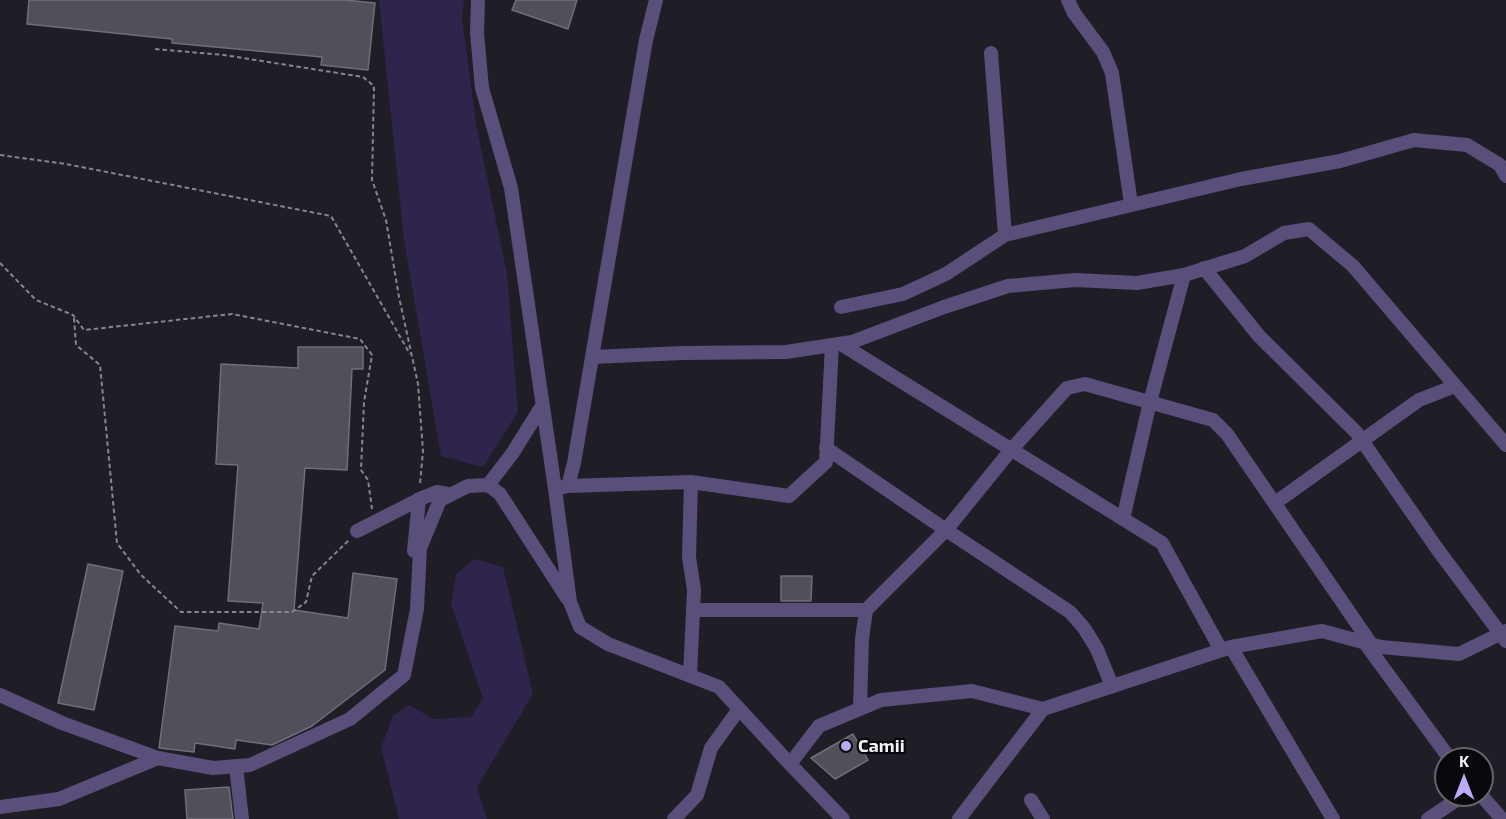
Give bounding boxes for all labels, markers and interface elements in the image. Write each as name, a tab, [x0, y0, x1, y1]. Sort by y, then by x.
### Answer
place label: Camii	[858, 735, 905, 757]
marker: Camii	[839, 739, 853, 753]
north arrow	[1434, 747, 1494, 807]
text: K	[1459, 751, 1469, 770]

